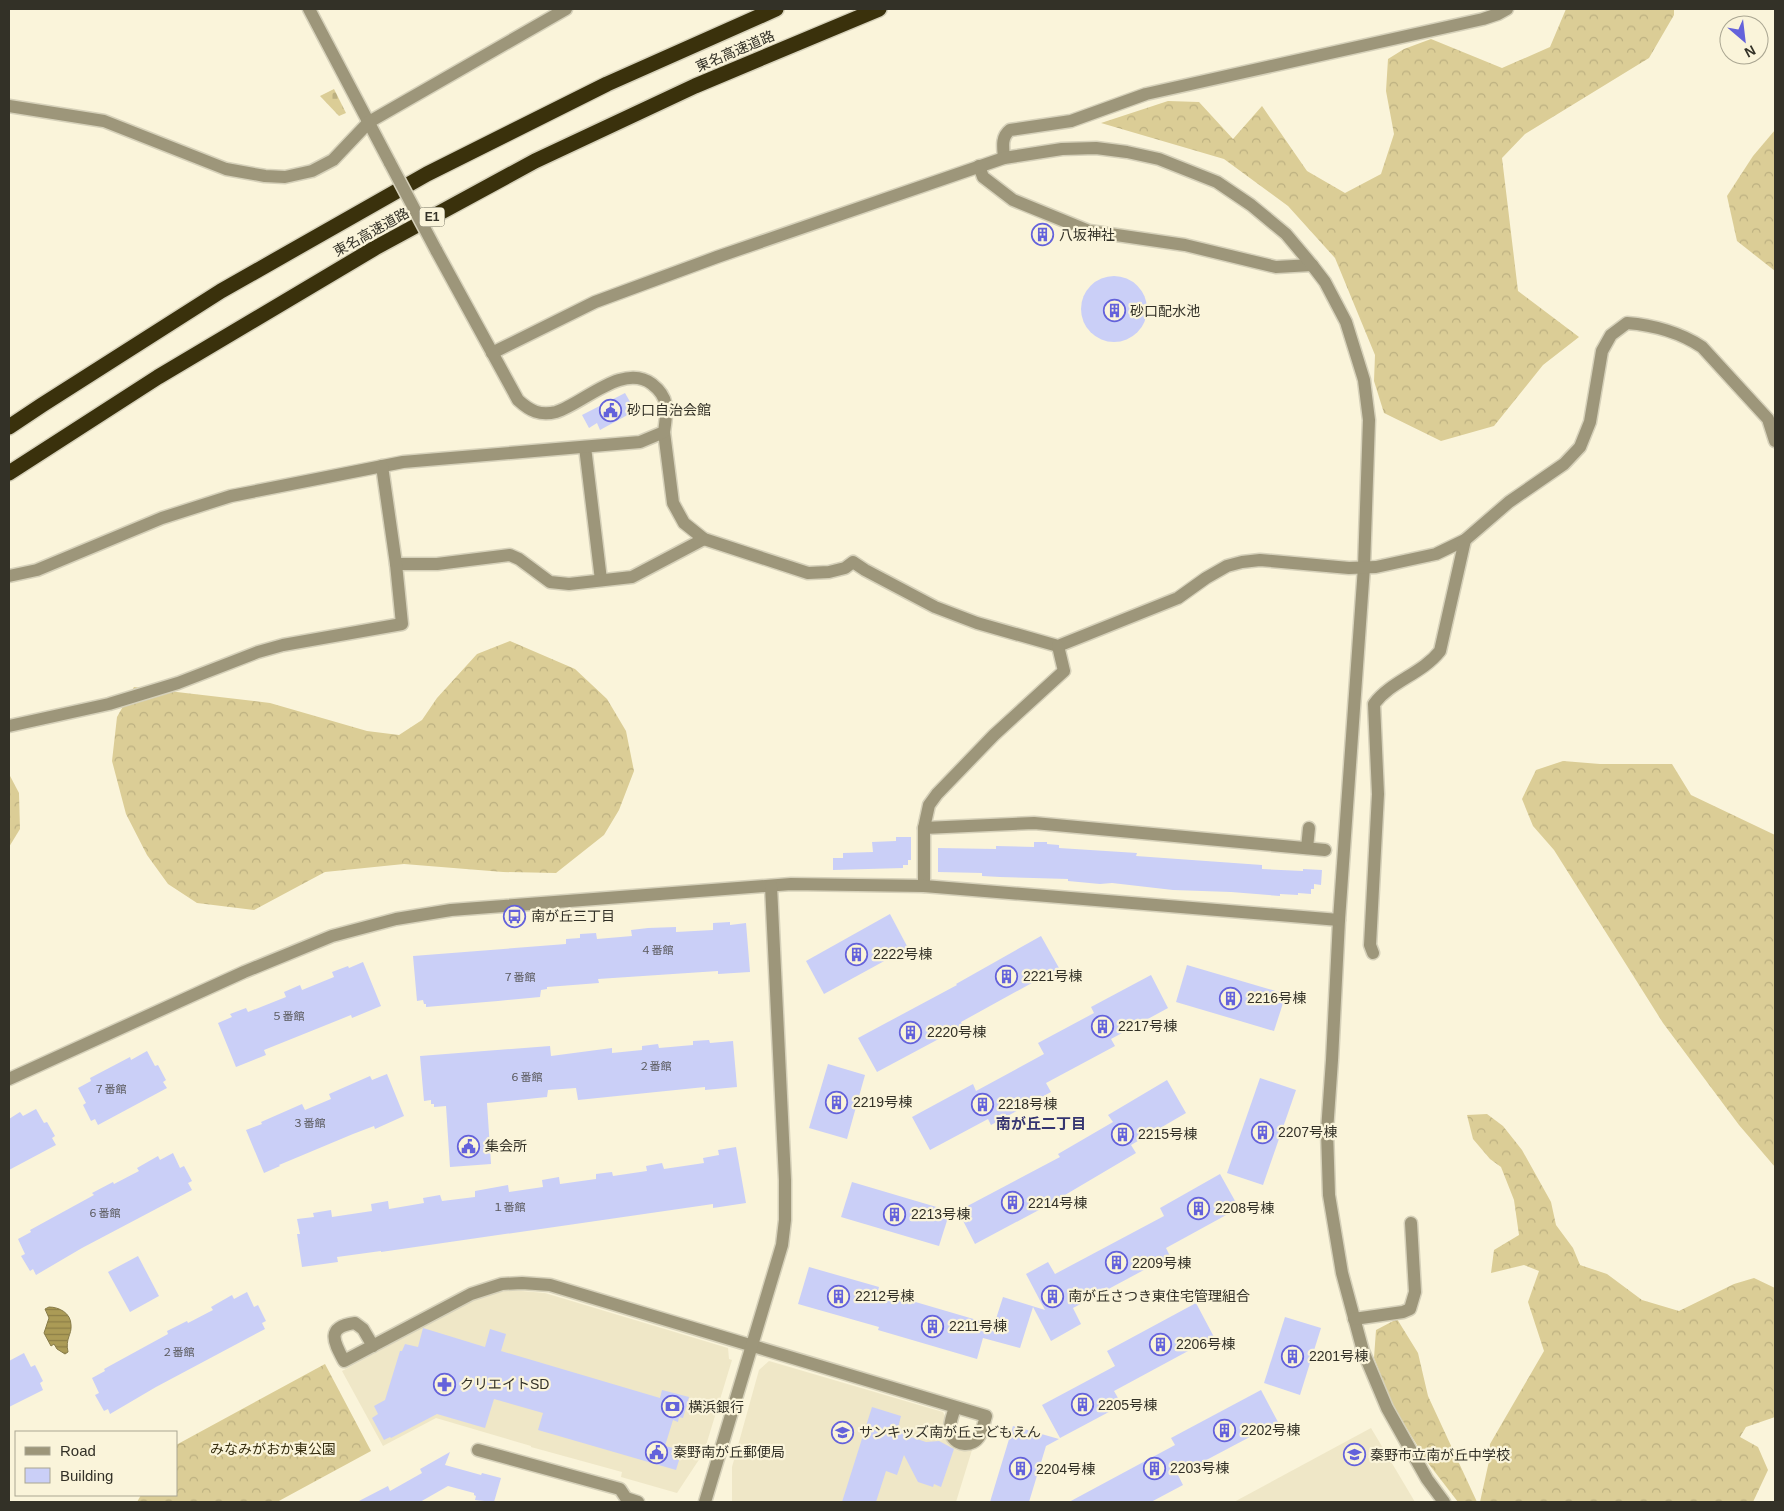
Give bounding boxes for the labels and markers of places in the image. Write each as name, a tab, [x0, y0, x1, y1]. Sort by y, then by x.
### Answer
building icon: 八坂神社	[1031, 223, 1055, 247]
place label: 八坂神社	[1059, 227, 1115, 243]
building icon: 砂口配水池	[1102, 299, 1126, 323]
place label: 砂口配水池	[1130, 303, 1200, 319]
public building icon: 砂口自治会館	[599, 398, 623, 422]
place label: 砂口自治会館	[627, 402, 711, 418]
bus stop icon: 南が丘三丁目	[503, 904, 527, 928]
place label: 南が丘三丁目	[531, 908, 615, 924]
building icon: 2222号棟	[845, 942, 869, 966]
place label: 2222号棟	[873, 946, 932, 962]
building icon: 2221号棟	[995, 964, 1019, 988]
place label: 2221号棟	[1023, 968, 1082, 984]
building icon: 2216号棟	[1219, 986, 1243, 1010]
place label: 2216号棟	[1247, 990, 1306, 1006]
building icon: 2217号棟	[1090, 1014, 1114, 1038]
place label: 2217号棟	[1118, 1018, 1177, 1034]
building icon: 2220号棟	[899, 1020, 923, 1044]
place label: 2220号棟	[927, 1024, 986, 1040]
building icon: 2219号棟	[825, 1090, 849, 1114]
building icon: 2218号棟	[970, 1092, 994, 1116]
place label: 2219号棟	[853, 1094, 912, 1110]
place label: 2218号棟	[998, 1096, 1057, 1112]
building icon: 2207号棟	[1250, 1120, 1274, 1144]
building icon: 2215号棟	[1110, 1122, 1134, 1146]
place label: 2207号棟	[1278, 1124, 1337, 1140]
place label: 2215号棟	[1138, 1126, 1197, 1142]
public building icon: 集会所	[457, 1134, 481, 1158]
place label: 集会所	[485, 1138, 527, 1154]
building icon: 2214号棟	[1000, 1191, 1024, 1215]
place label: 2214号棟	[1028, 1195, 1087, 1211]
building icon: 2208号棟	[1187, 1196, 1211, 1220]
place label: 2208号棟	[1215, 1200, 1274, 1216]
building icon: 2213号棟	[883, 1202, 907, 1226]
place label: 2213号棟	[911, 1206, 970, 1222]
building icon: 2209号棟	[1104, 1251, 1128, 1275]
place label: 2209号棟	[1132, 1255, 1191, 1271]
building icon: 2212号棟	[827, 1284, 851, 1308]
building icon: 南が丘さつき東住宅管理組合	[1040, 1284, 1064, 1308]
place label: 2212号棟	[855, 1288, 914, 1304]
place label: 南が丘さつき東住宅管理組合	[1068, 1288, 1250, 1304]
building icon: 2211号棟	[921, 1314, 945, 1338]
place label: 2211号棟	[949, 1318, 1007, 1334]
building icon: 2206号棟	[1148, 1332, 1172, 1356]
place label: 2206号棟	[1176, 1336, 1235, 1352]
building icon: 2201号棟	[1281, 1344, 1305, 1368]
place label: 2201号棟	[1309, 1348, 1368, 1364]
pharmacy icon: クリエイトSD	[432, 1372, 456, 1396]
place label: クリエイトSD	[460, 1376, 549, 1392]
building icon: 2205号棟	[1070, 1393, 1094, 1417]
bank icon: 横浜銀行	[660, 1395, 684, 1419]
place label: 2205号棟	[1098, 1397, 1157, 1413]
place label: 横浜銀行	[688, 1399, 744, 1415]
building icon: 2202号棟	[1213, 1418, 1237, 1442]
school or university icon: サンキッズ南が丘こどもえん	[831, 1420, 855, 1444]
place label: 2202号棟	[1241, 1422, 1300, 1438]
place label: サンキッズ南が丘こどもえん	[859, 1424, 1041, 1440]
public building icon: 秦野南が丘郵便局	[645, 1440, 669, 1464]
school or university icon: 秦野市立南が丘中学校	[1342, 1443, 1366, 1467]
place label: 秦野南が丘郵便局	[673, 1444, 785, 1460]
place label: 秦野市立南が丘中学校	[1370, 1447, 1510, 1463]
building icon: 2203号棟	[1142, 1456, 1166, 1480]
building icon: 2204号棟	[1008, 1457, 1032, 1481]
place label: 2203号棟	[1170, 1460, 1229, 1476]
place label: 2204号棟	[1036, 1461, 1095, 1477]

